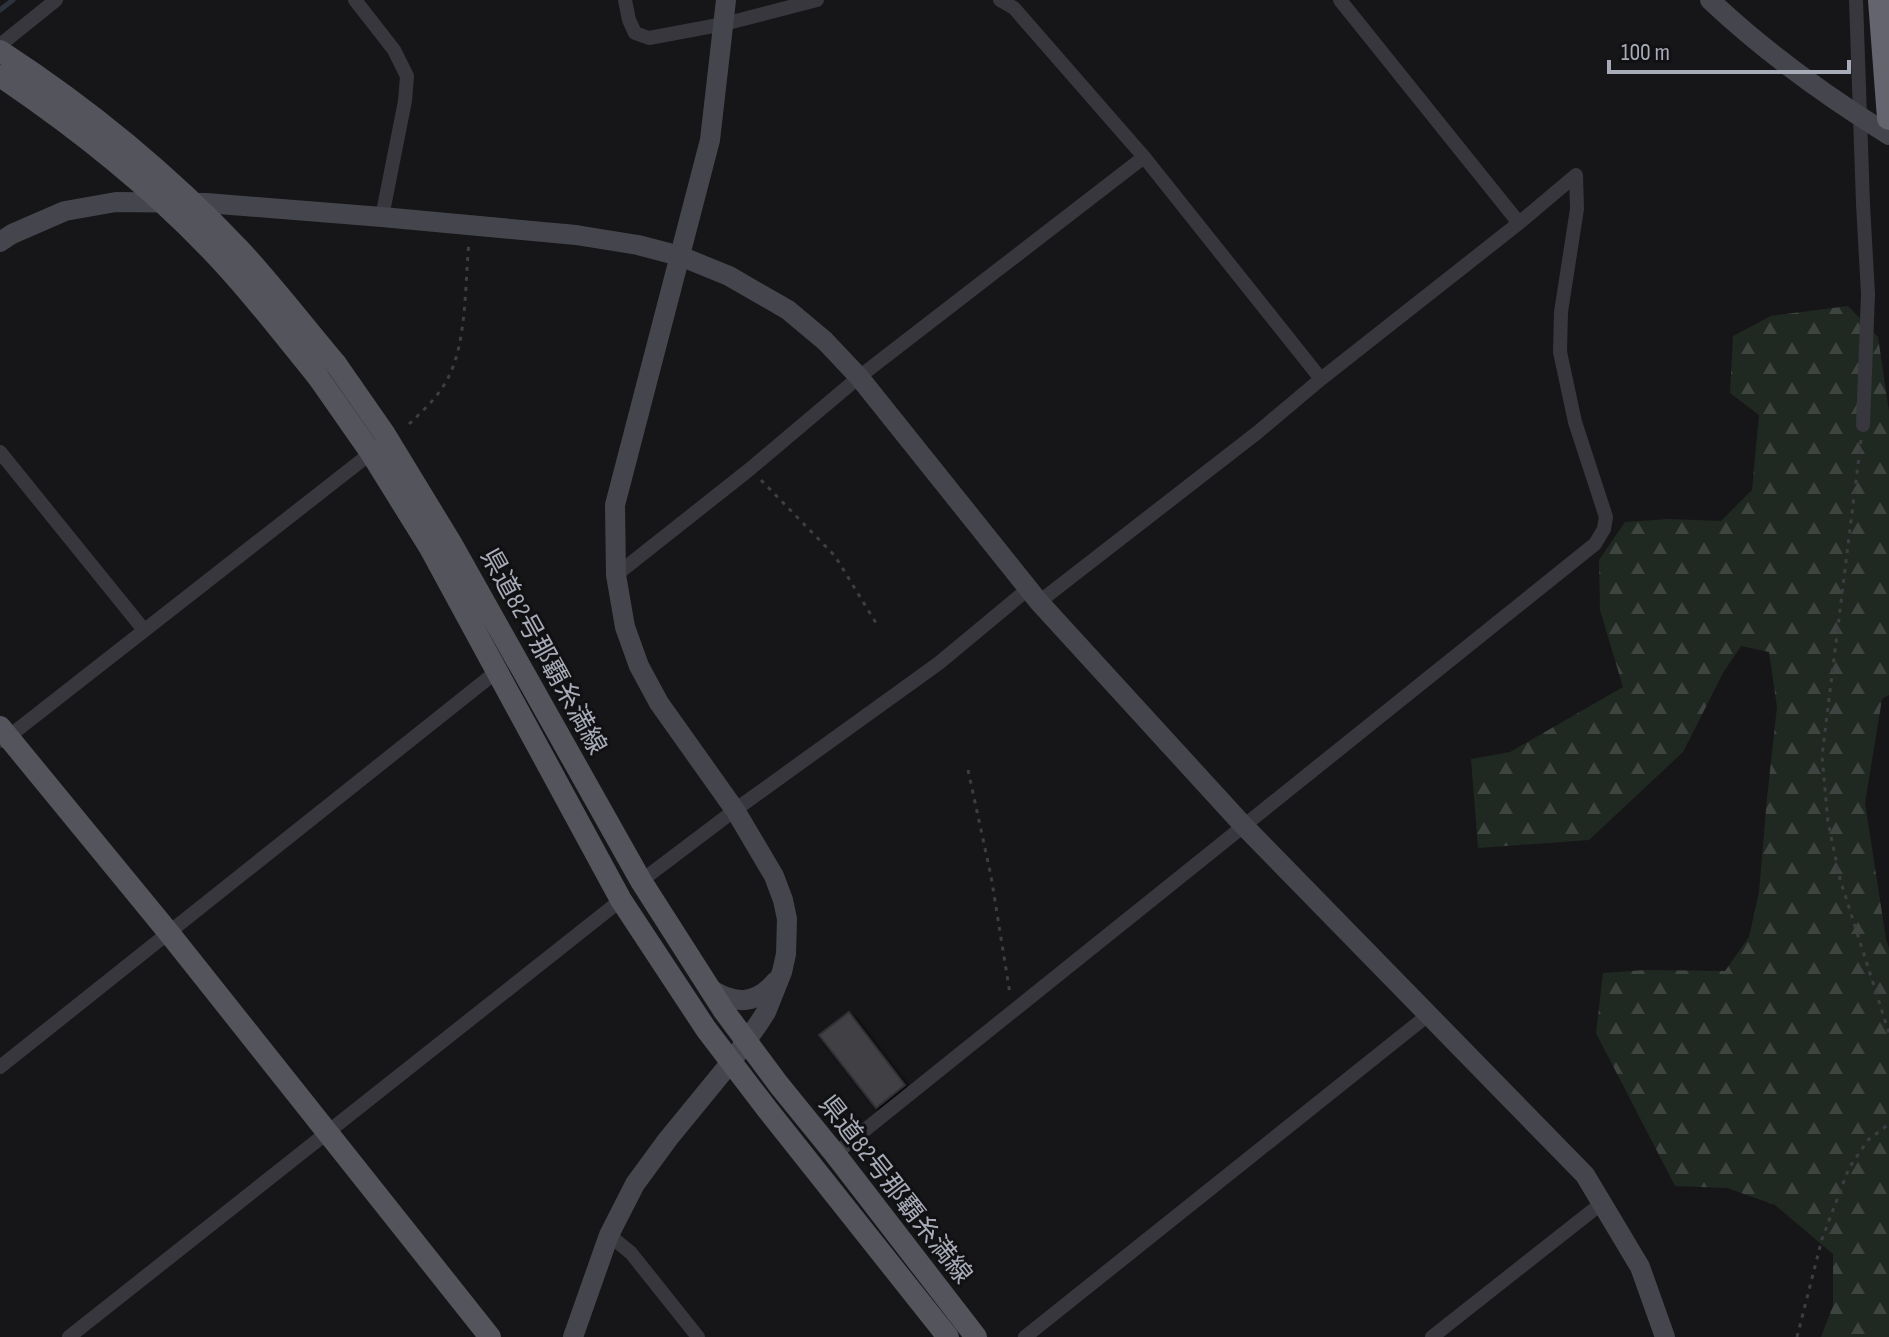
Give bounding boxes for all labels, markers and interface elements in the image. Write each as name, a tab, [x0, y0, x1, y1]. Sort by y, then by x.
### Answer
scale bar	[1609, 24, 1849, 74]
text: 100 m	[1621, 38, 1670, 67]
street label: 県道82号那覇糸満線	[473, 543, 612, 760]
street label: 県道82号那覇糸満線	[812, 1090, 978, 1290]

